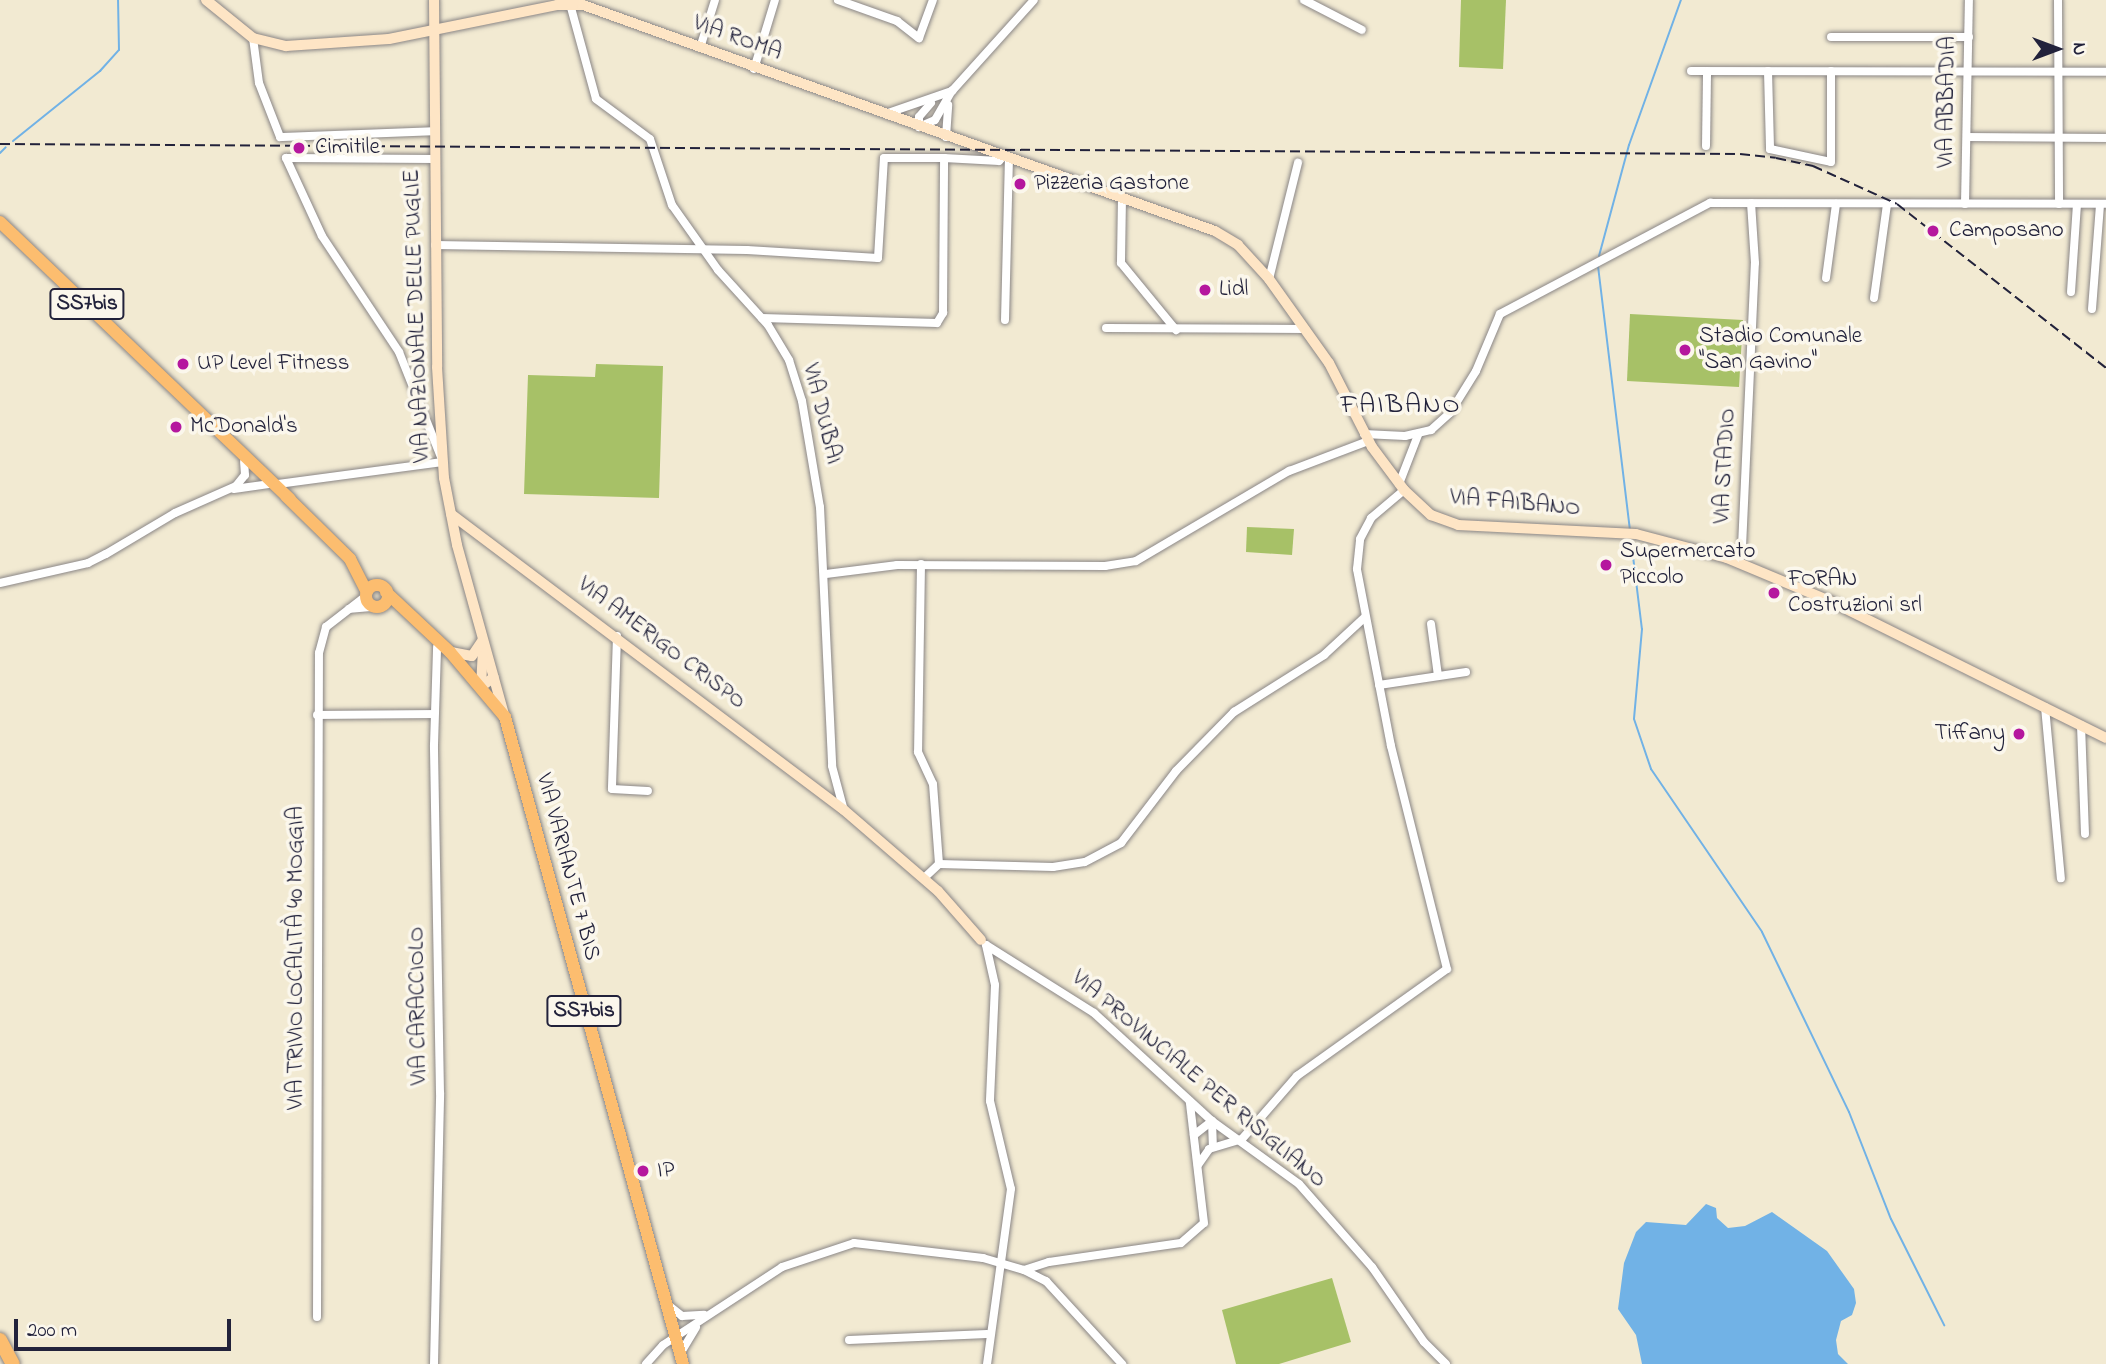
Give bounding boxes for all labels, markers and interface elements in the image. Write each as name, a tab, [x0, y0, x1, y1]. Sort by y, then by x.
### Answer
street label: VIA ROMA	[689, 10, 785, 68]
north arrow	[2022, 14, 2092, 84]
street label: VIA ABBADIA	[1933, 36, 1963, 168]
text: N	[2065, 43, 2092, 55]
place label: Cimitile	[315, 134, 380, 162]
marker: Cimitile	[289, 138, 309, 158]
street label: VIA NAZIONALE DELLE PUGLIE	[399, 169, 437, 463]
place label: Pizzeria Gastone	[1034, 170, 1189, 198]
marker: Pizzeria Gastone	[1012, 176, 1028, 192]
place label: Camposano	[1949, 217, 2064, 245]
marker: Camposano	[1923, 221, 1943, 241]
place label: Lidl	[1219, 276, 1248, 304]
marker: Lidl	[1197, 282, 1213, 298]
road number: SS7bis	[48, 286, 126, 322]
place label: Stadio Comunale "San Gavino"	[1699, 323, 1862, 377]
marker: Stadio Comunale "San Gavino"	[1677, 342, 1693, 358]
place label: UP Level Fitness	[197, 350, 349, 378]
marker: UP Level Fitness	[175, 356, 191, 372]
street label: VIA DUBAI	[795, 361, 847, 467]
district label: FAIBANO	[1341, 391, 1461, 423]
street label: VIA STADIO	[1709, 408, 1743, 524]
place label: McDonald's	[190, 413, 298, 441]
marker: McDonald's	[168, 419, 184, 435]
street label: VIA FAIBANO	[1449, 485, 1581, 523]
place label: Supermercato Piccolo	[1620, 538, 1755, 592]
marker: Supermercato Piccolo	[1598, 557, 1614, 573]
place label: FORAN Costruzioni srl	[1788, 566, 1922, 620]
street label: VIA AMERIGO CRISPO	[571, 572, 751, 716]
marker: FORAN Costruzioni srl	[1766, 585, 1782, 601]
place label: Tiffany	[1935, 720, 2005, 748]
marker: Tiffany	[2011, 726, 2027, 742]
street label: VIA VARIANTE 7 BIS	[529, 770, 605, 964]
street label: VIA TRIVIO LOCALITÀ 40 MOGGIA	[283, 806, 311, 1110]
street label: VIA CARACCIOLO	[404, 927, 434, 1085]
street label: VIA PROVINCIALE PER RISIGLIANO	[1065, 965, 1331, 1195]
road number: SS7bis	[546, 993, 622, 1028]
place label: IP	[657, 1157, 674, 1185]
marker: IP	[635, 1163, 651, 1179]
scale bar	[18, 1304, 234, 1348]
text: 200 m	[27, 1316, 77, 1346]

